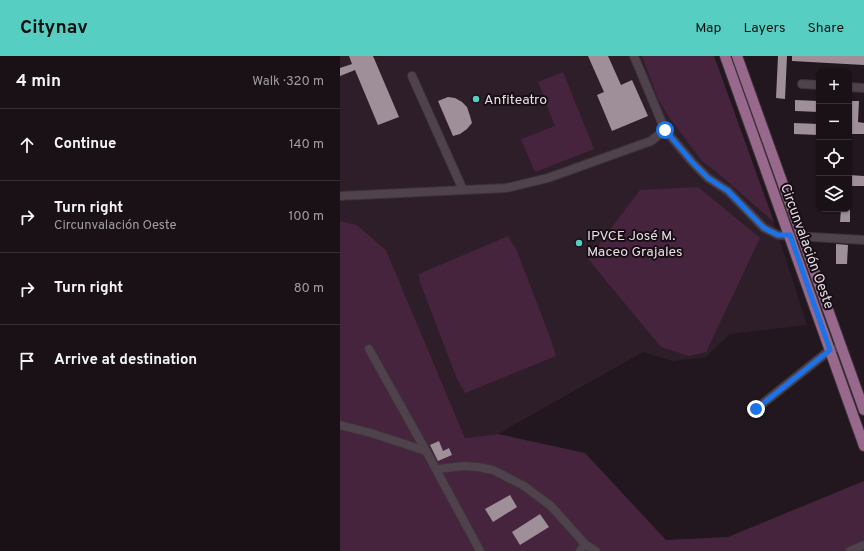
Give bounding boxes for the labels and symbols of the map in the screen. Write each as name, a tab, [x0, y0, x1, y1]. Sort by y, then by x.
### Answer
place label: Anfiteatro	[484, 92, 547, 109]
marker: Anfiteatro	[471, 94, 481, 104]
route start	[656, 121, 674, 139]
street label: Circunvalación Oeste	[776, 182, 837, 311]
place label: IPVCE José M. Maceo Grajales	[587, 228, 683, 261]
marker: IPVCE José M. Maceo Grajales	[574, 238, 584, 248]
route end	[747, 400, 765, 418]

